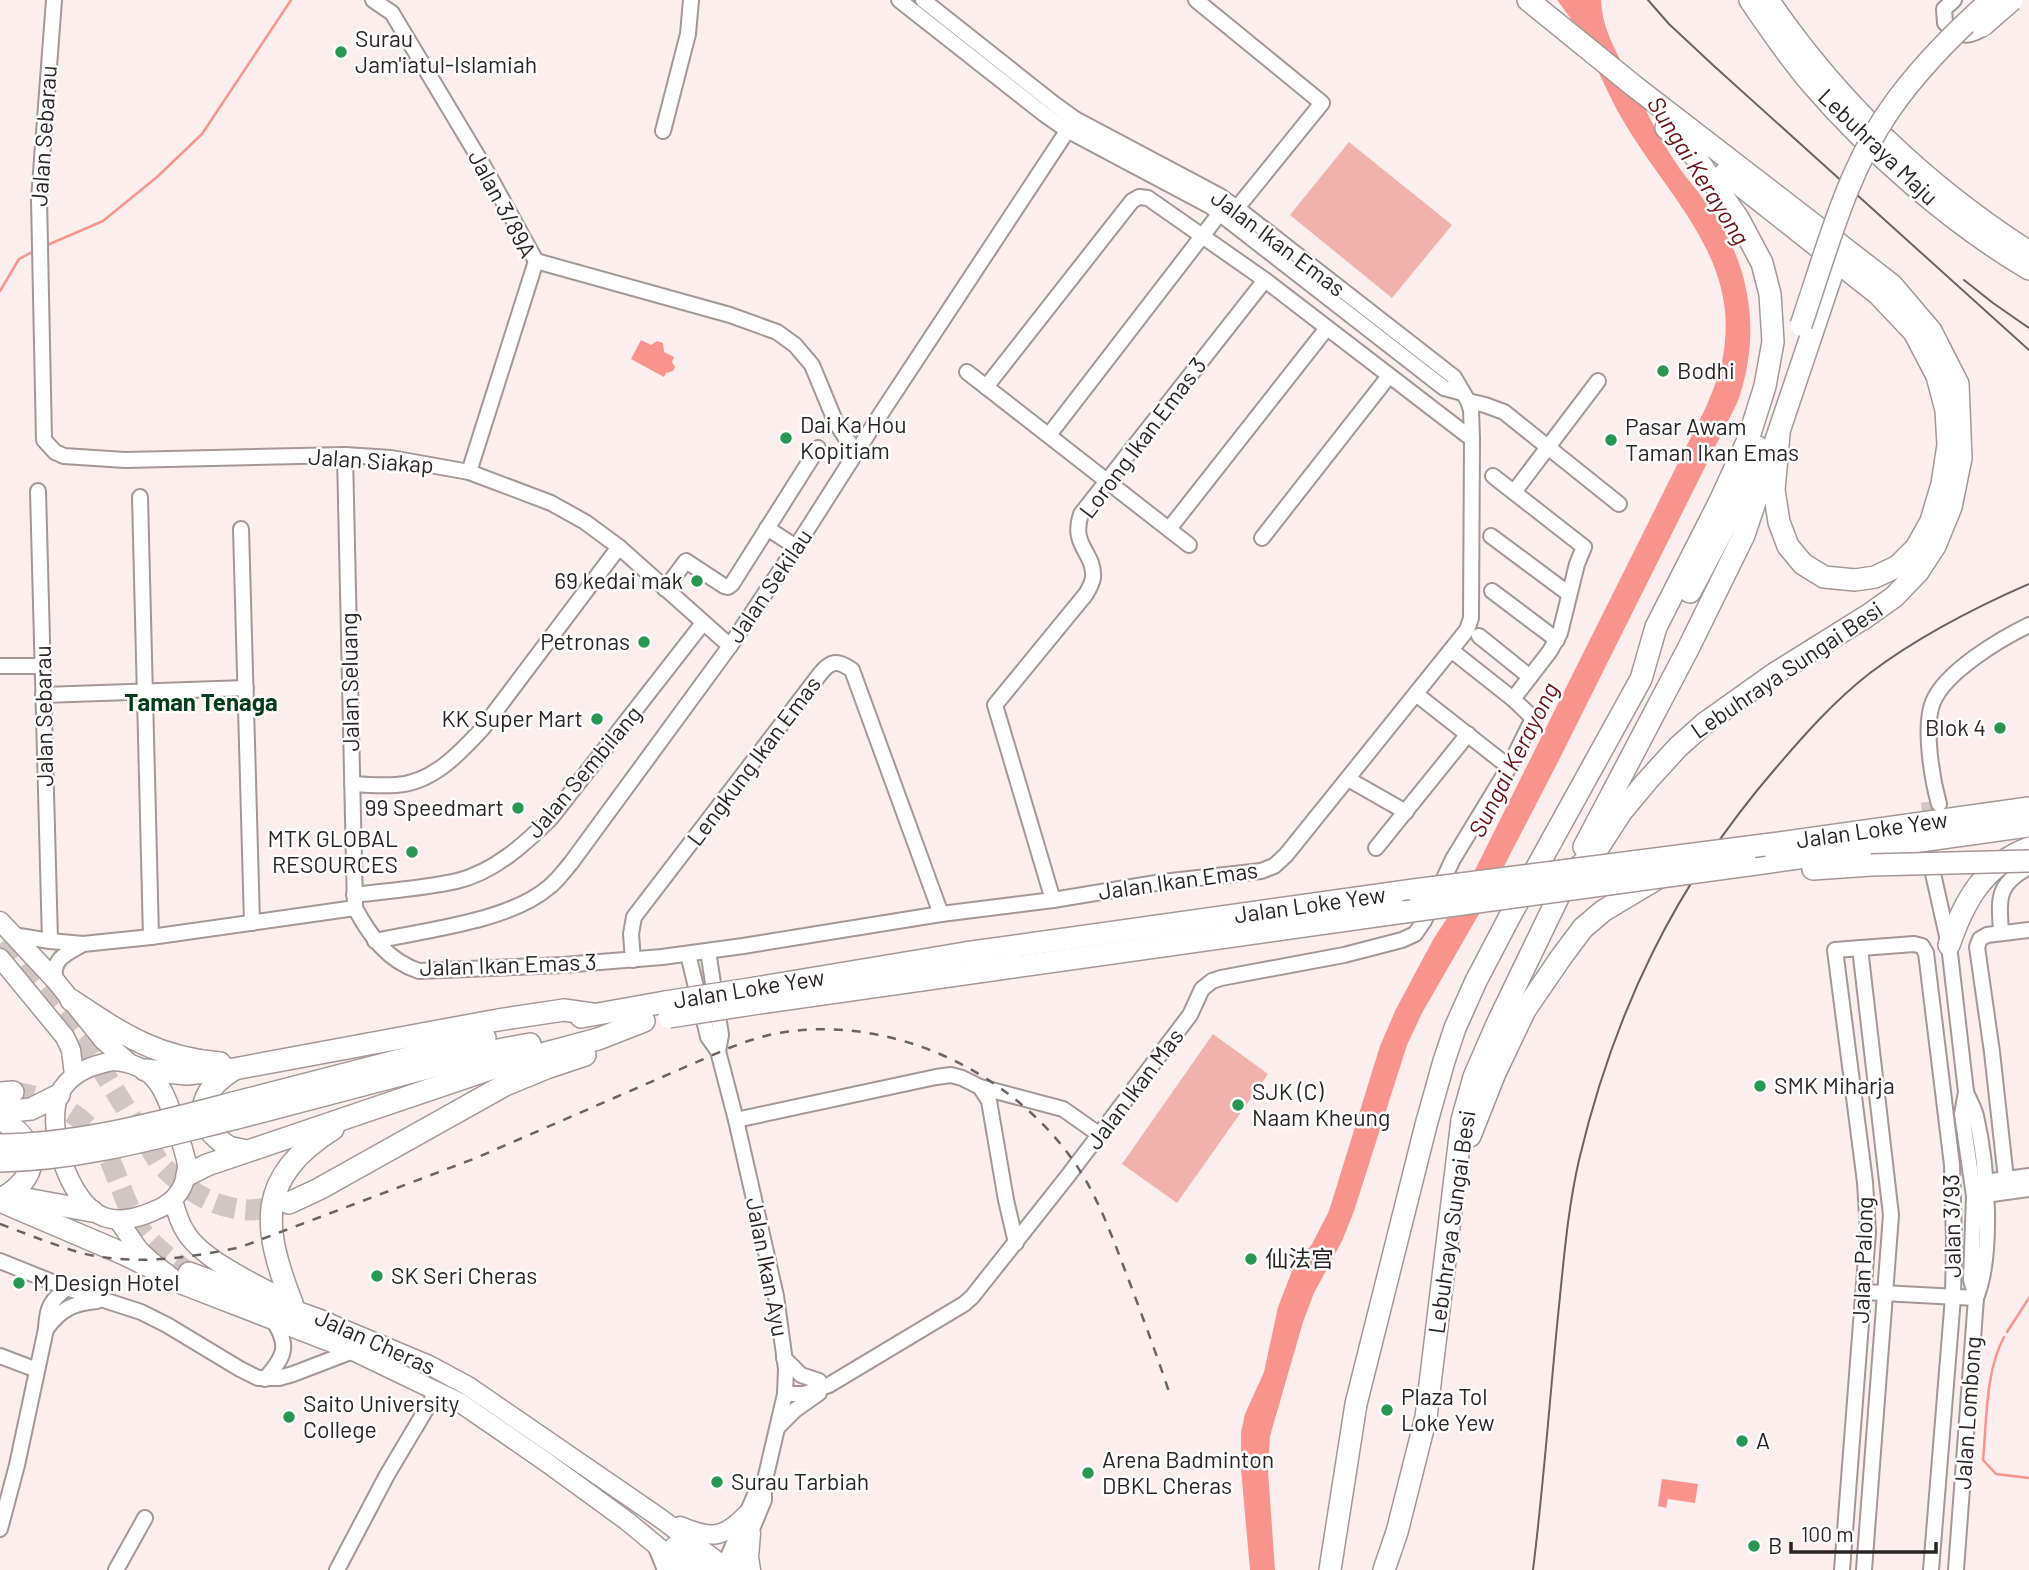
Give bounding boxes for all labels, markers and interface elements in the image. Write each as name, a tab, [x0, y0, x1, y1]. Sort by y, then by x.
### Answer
place label: Surau Jam'iatul-Islamiah	[355, 24, 537, 78]
marker: Surau Jam'iatul-Islamiah	[333, 44, 349, 60]
street label: Jalan Sebarau	[24, 64, 62, 207]
street label: Lebuhraya Maju	[1813, 82, 1944, 210]
water label: Sungai Kerayong	[1642, 91, 1756, 250]
street label: Jalan 3/89A	[463, 145, 543, 262]
street label: Jalan Ikan Emas	[1206, 183, 1351, 302]
street label: Lorong Ikan Emas 3	[1073, 352, 1212, 523]
place label: Bodhi	[1677, 356, 1735, 384]
marker: Bodhi	[1655, 363, 1671, 379]
place label: Dai Ka Hou Kopitiam	[800, 410, 907, 464]
place label: Pasar Awam Taman Ikan Emas	[1625, 412, 1799, 466]
marker: Dai Ka Hou Kopitiam	[778, 430, 794, 446]
marker: Pasar Awam Taman Ikan Emas	[1603, 432, 1619, 448]
street label: Jalan Siakap	[307, 442, 435, 478]
street label: Jalan Sekilau	[721, 523, 818, 648]
place label: 69 kedai mak	[554, 566, 683, 594]
marker: 69 kedai mak	[689, 573, 705, 589]
street label: Lebuhraya Sungai Besi	[1685, 595, 1888, 744]
street label: Jalan Seluang	[334, 612, 364, 752]
place label: Petronas	[540, 627, 630, 655]
marker: Petronas	[636, 634, 652, 650]
street label: Jalan Sebarau	[28, 645, 58, 787]
street label: Lengkung Ikan Emas	[680, 670, 826, 851]
water label: Sungai Kerayong	[1461, 677, 1564, 841]
district label: Taman Tenaga	[124, 687, 278, 716]
street label: Jalan Sembilang	[520, 700, 647, 843]
place label: KK Super Mart	[442, 704, 583, 732]
marker: KK Super Mart	[589, 711, 605, 727]
place label: Blok 4	[1925, 713, 1986, 741]
marker: Blok 4	[1992, 720, 2008, 736]
place label: 99 Speedmart	[365, 793, 504, 821]
marker: 99 Speedmart	[510, 800, 526, 816]
street label: Jalan Loke Yew	[1794, 805, 1949, 854]
place label: MTK GLOBAL RESOURCES	[267, 824, 398, 878]
marker: MTK GLOBAL RESOURCES	[404, 844, 420, 860]
street label: Jalan Ikan Emas	[1096, 855, 1259, 905]
street label: Jalan Loke Yew	[1232, 880, 1387, 929]
street label: Jalan Ikan Emas 3	[419, 947, 597, 981]
street label: Jalan Loke Yew	[671, 962, 826, 1014]
street label: Jalan Ikan Mas	[1080, 1022, 1189, 1154]
place label: SMK Miharja	[1774, 1071, 1895, 1099]
place label: SJK (C) Naam Kheung	[1252, 1077, 1390, 1131]
marker: SMK Miharja	[1752, 1078, 1768, 1094]
marker: SJK (C) Naam Kheung	[1230, 1097, 1246, 1113]
street label: Lebuhraya Sungai Besi	[1421, 1108, 1481, 1335]
street label: Jalan 3/93	[1936, 1174, 1966, 1278]
street label: Jalan Ikan Ayu	[741, 1195, 795, 1339]
street label: Jalan Palong	[1846, 1196, 1878, 1324]
place label: 仙法宫	[1265, 1244, 1334, 1272]
marker: 仙法宫	[1243, 1251, 1259, 1267]
place label: SK Seri Cheras	[391, 1261, 537, 1289]
place label: M Design Hotel	[33, 1268, 180, 1296]
marker: SK Seri Cheras	[369, 1268, 385, 1284]
marker: M Design Hotel	[11, 1275, 27, 1291]
street label: Jalan Cheras	[311, 1302, 440, 1380]
street label: Jalan Lombong	[1948, 1335, 1986, 1490]
place label: Plaza Tol Loke Yew	[1401, 1382, 1495, 1436]
place label: Saito University College	[303, 1389, 460, 1443]
marker: Plaza Tol Loke Yew	[1379, 1402, 1395, 1418]
marker: Saito University College	[281, 1409, 297, 1425]
place label: A	[1756, 1426, 1770, 1454]
marker: A	[1734, 1433, 1750, 1449]
place label: Arena Badminton DBKL Cheras	[1102, 1445, 1274, 1499]
marker: Arena Badminton DBKL Cheras	[1080, 1465, 1096, 1481]
place label: Surau Tarbiah	[731, 1467, 869, 1495]
marker: Surau Tarbiah	[709, 1474, 725, 1490]
scale bar	[1791, 1510, 1936, 1554]
text: 100 m	[1801, 1521, 1854, 1546]
place label: B	[1768, 1531, 1782, 1559]
marker: B	[1746, 1538, 1762, 1554]

